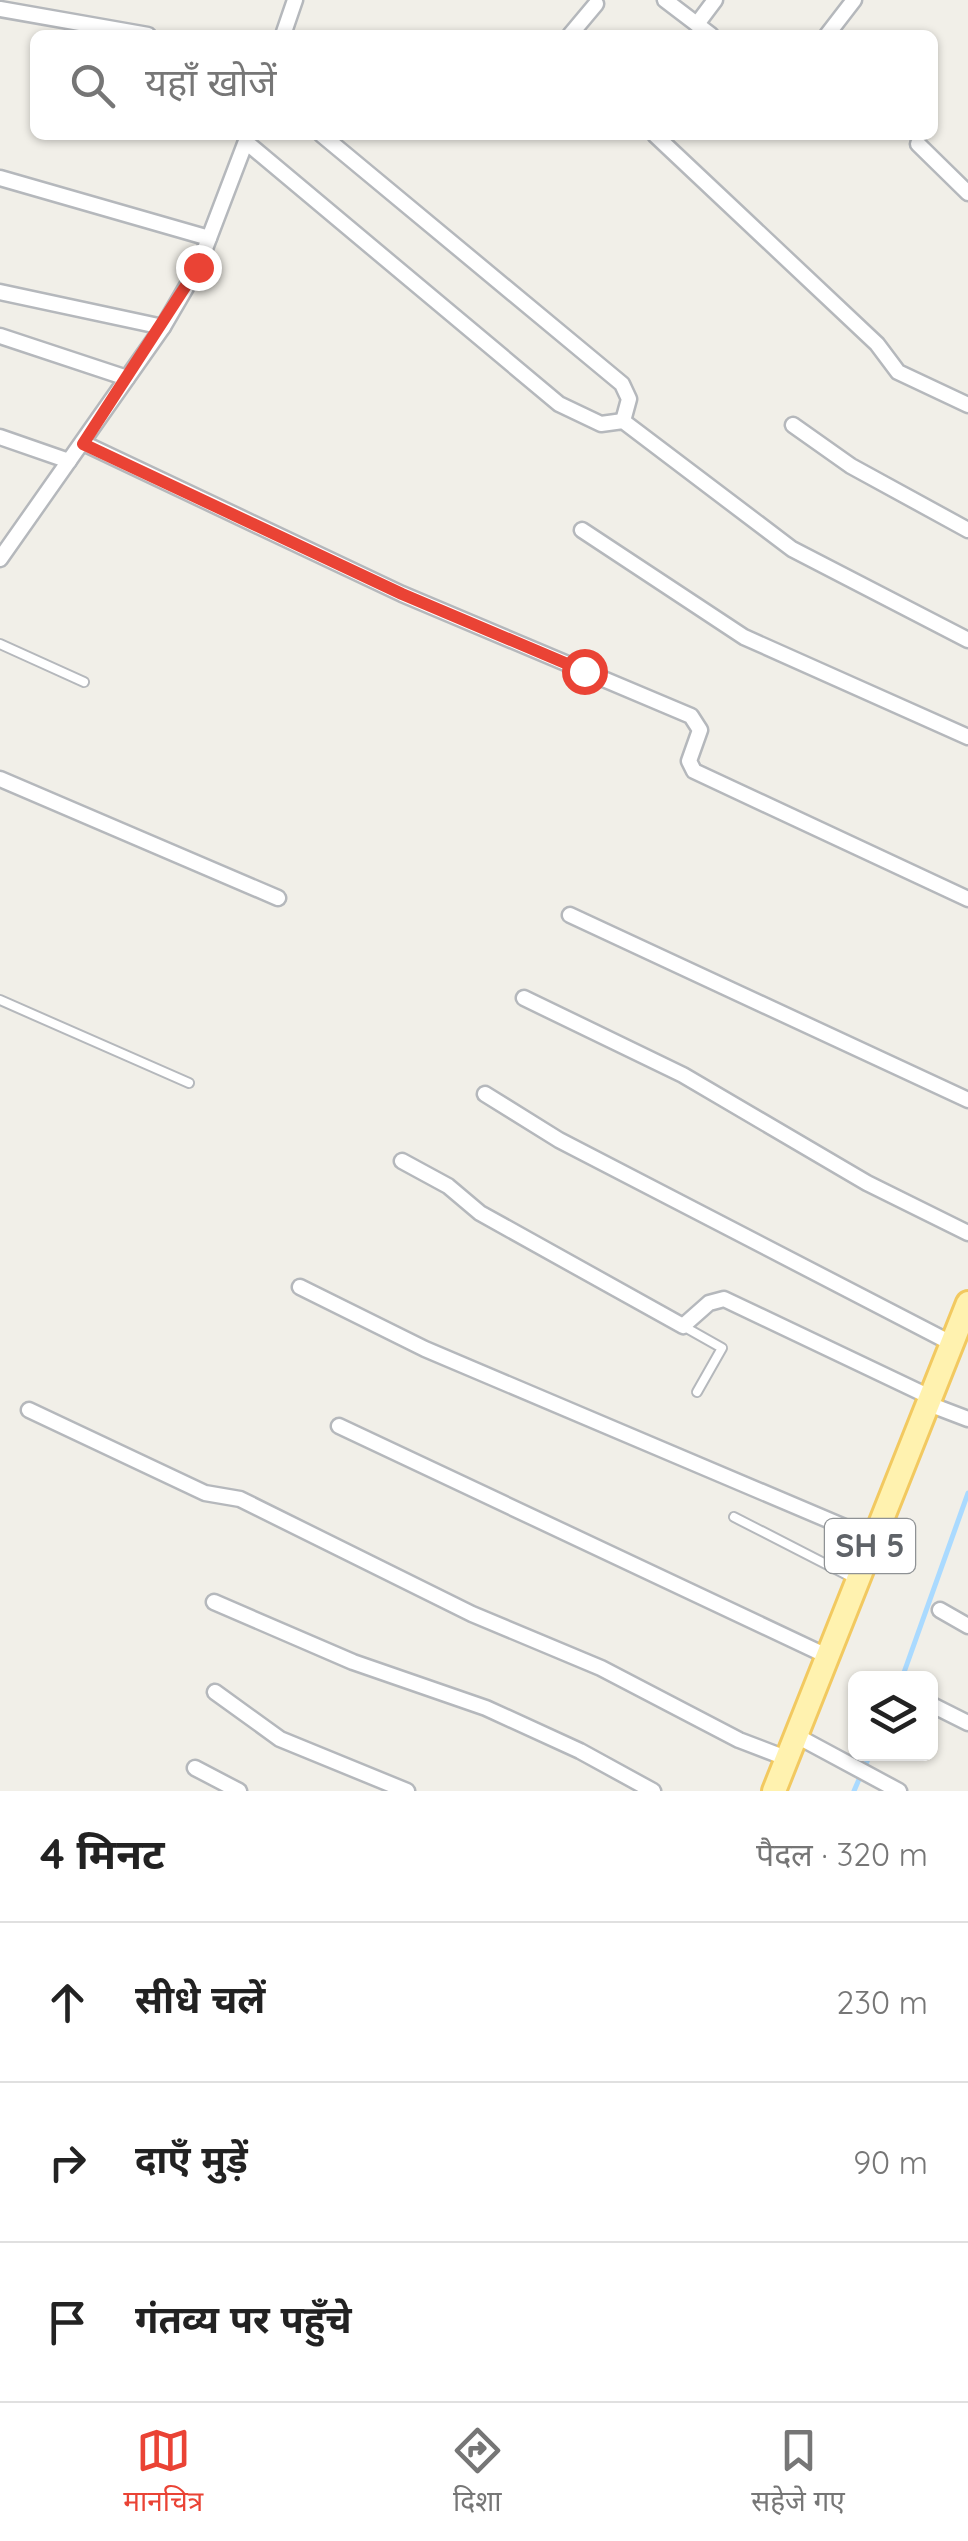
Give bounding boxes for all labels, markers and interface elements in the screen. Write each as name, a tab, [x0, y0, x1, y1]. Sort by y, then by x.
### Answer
search box	[30, 30, 938, 140]
icon: search	[65, 58, 120, 113]
text: यहाँ खोजें	[145, 58, 277, 106]
route end	[176, 245, 222, 291]
route start	[562, 649, 608, 695]
road number: SH 5	[825, 1519, 915, 1573]
map controls	[848, 1671, 938, 1761]
button: layers	[848, 1671, 938, 1761]
text: 4 मिनट	[40, 1827, 165, 1880]
text: पैदल · 320 m	[756, 1834, 928, 1874]
icon: ahead	[40, 1975, 95, 2030]
text: सीधे चलें	[135, 1975, 265, 2023]
text: 230 m	[837, 1982, 928, 2022]
icon: right	[40, 2135, 95, 2190]
text: दाएँ मुड़ें	[135, 2135, 248, 2183]
text: 90 m	[853, 2142, 928, 2182]
icon: arrive	[40, 2295, 95, 2350]
text: गंतव्य पर पहुँचे	[135, 2295, 352, 2343]
tab: मानचित्र	[123, 2423, 203, 2522]
tab: दिशा	[450, 2423, 505, 2522]
tab: सहेजे गए	[751, 2423, 845, 2522]

